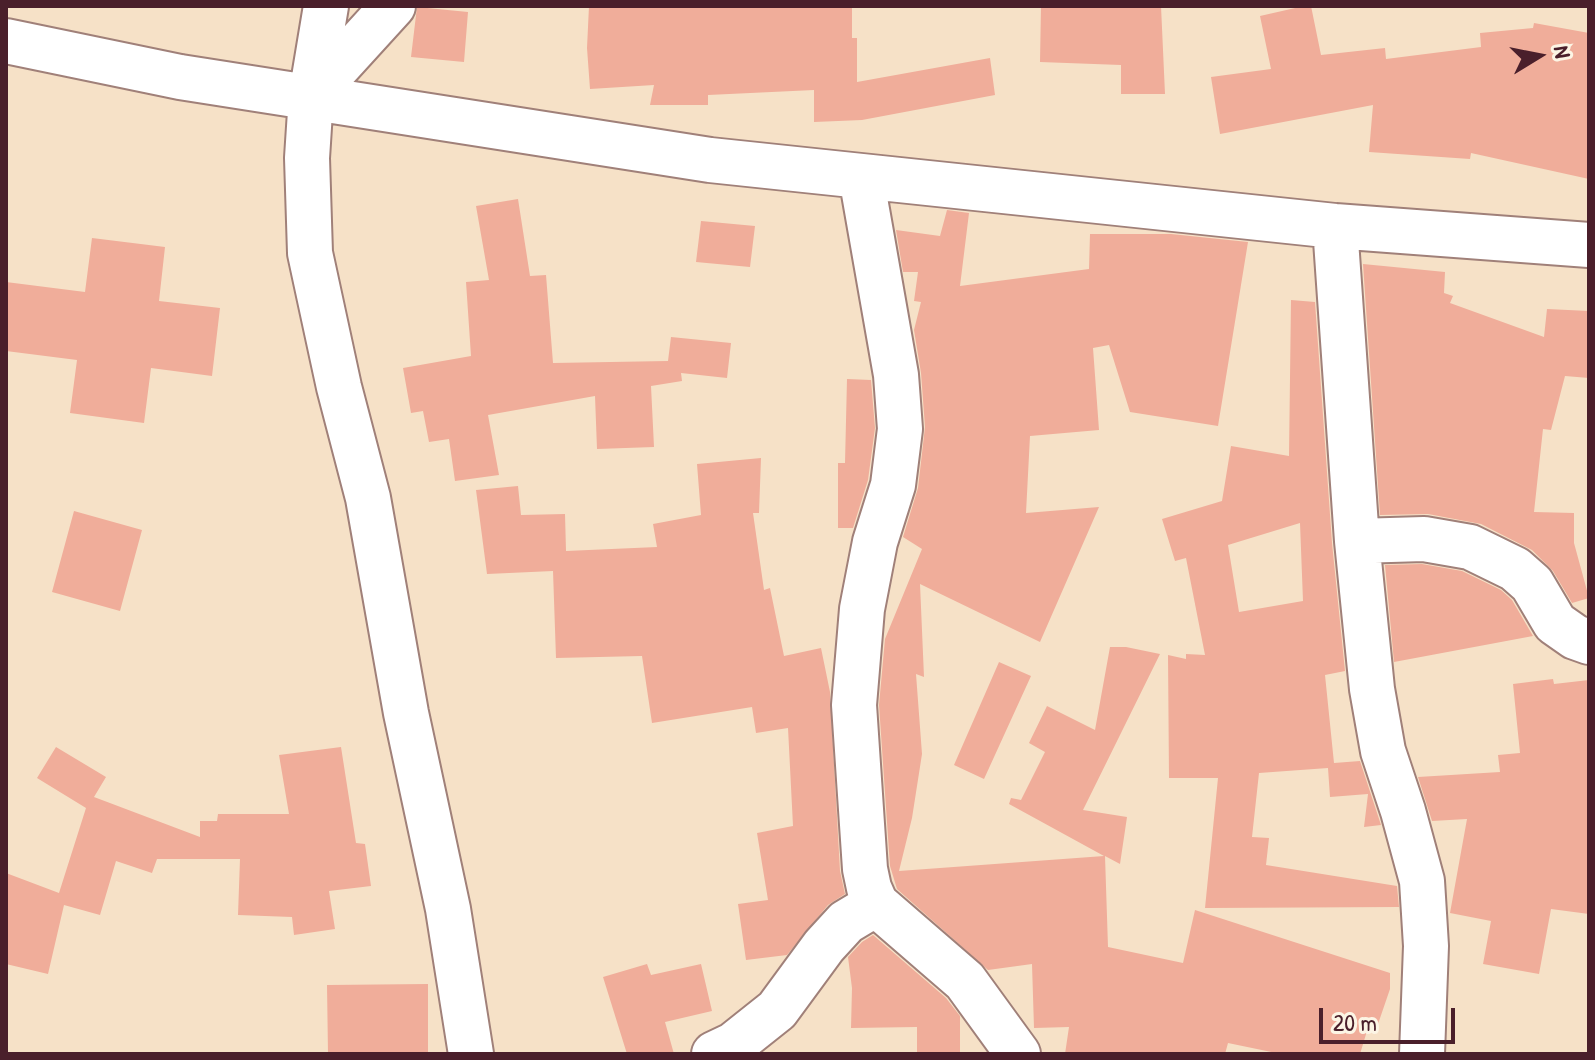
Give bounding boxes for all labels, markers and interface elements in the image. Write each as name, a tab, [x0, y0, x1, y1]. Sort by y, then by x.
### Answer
north arrow	[1499, 16, 1579, 96]
text: N	[1547, 43, 1578, 60]
scale bar	[1323, 992, 1459, 1042]
text: 20 m	[1333, 1006, 1377, 1038]

